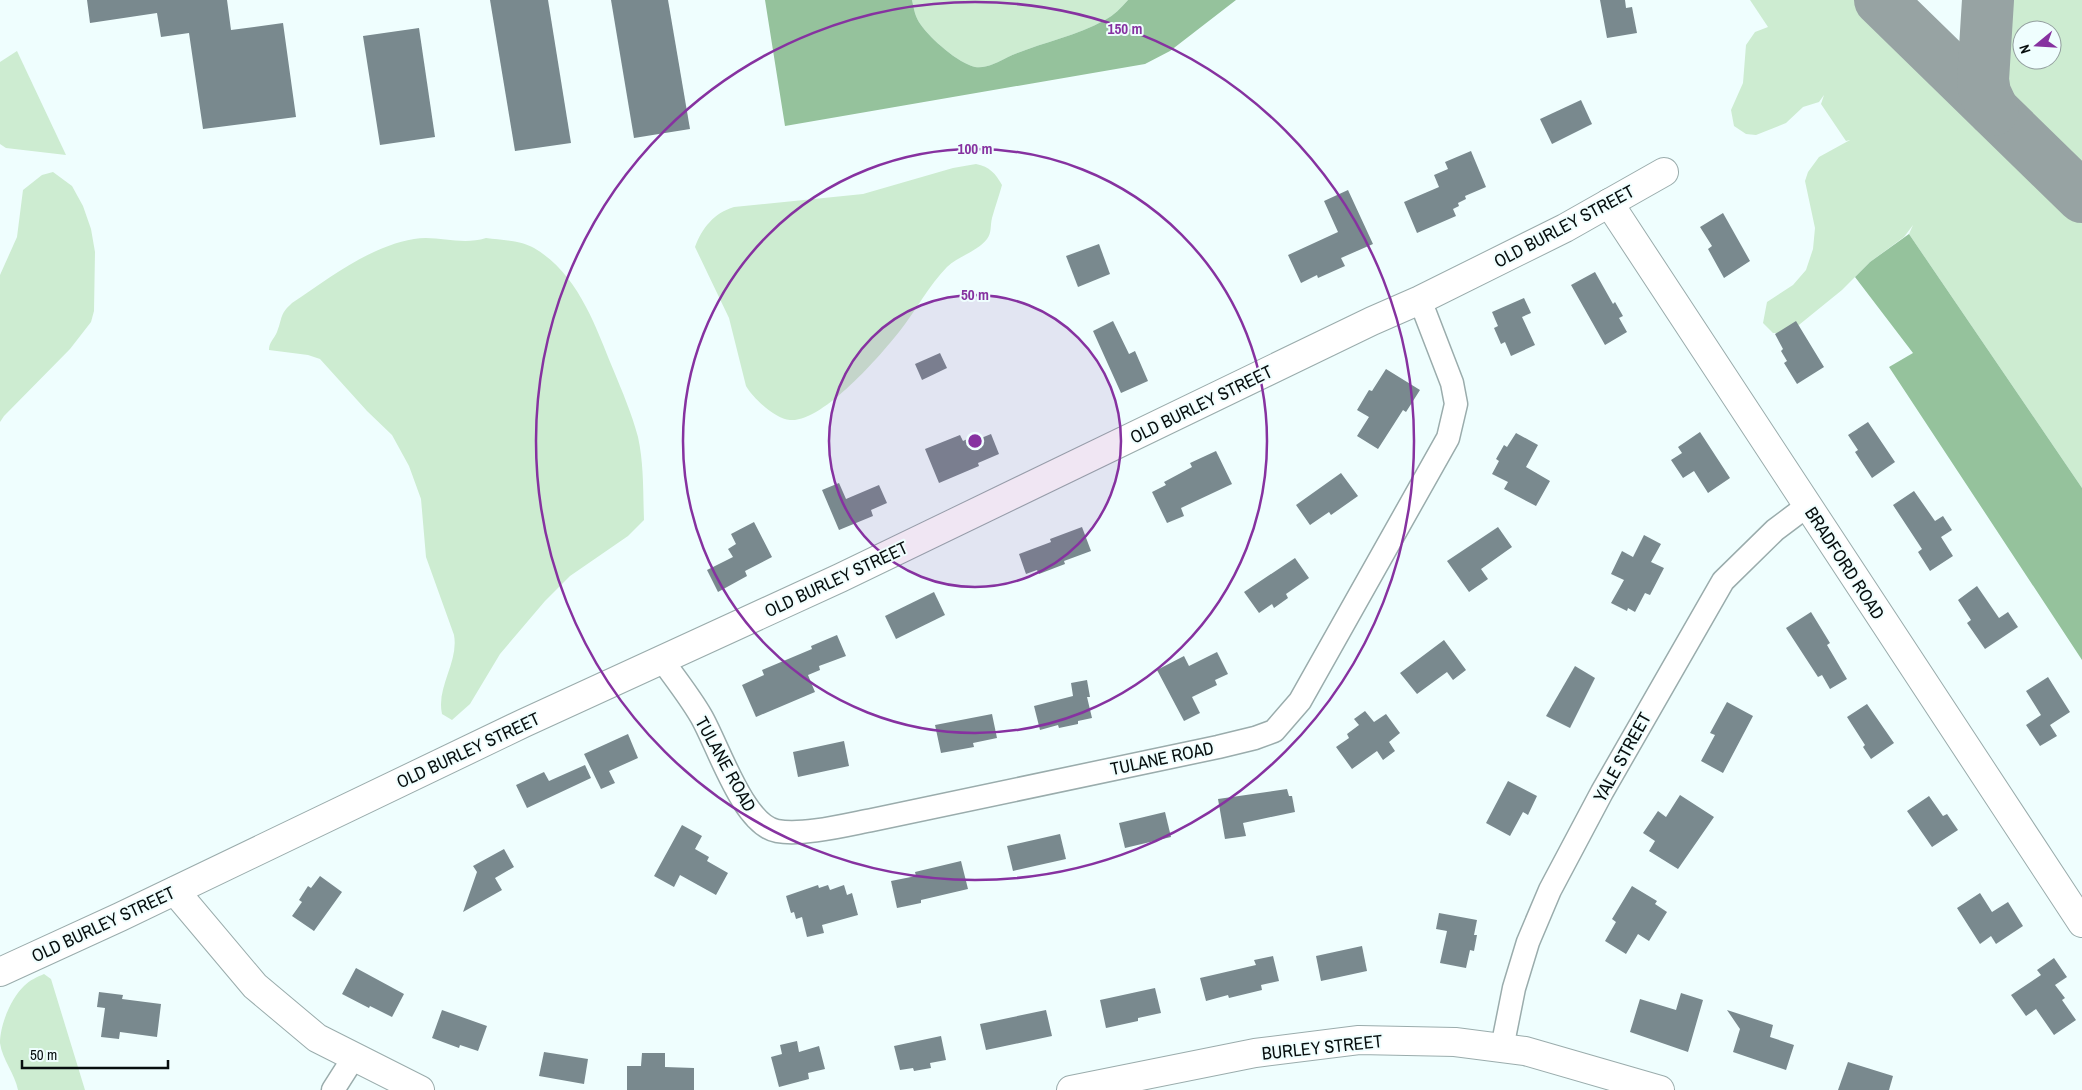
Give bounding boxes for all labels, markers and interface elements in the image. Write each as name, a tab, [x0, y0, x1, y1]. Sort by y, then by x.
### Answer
text: 150 m	[1108, 18, 1142, 39]
north arrow	[2012, 20, 2062, 70]
text: N	[2015, 42, 2034, 56]
text: 100 m	[958, 138, 992, 159]
street label: OLD BURLEY STREET	[1489, 178, 1639, 274]
text: 50 m	[961, 284, 989, 305]
street label: OLD BURLEY STREET	[1126, 359, 1276, 449]
centre of rings	[966, 432, 984, 450]
street label: BRADFORD ROAD	[1799, 502, 1891, 624]
street label: OLD BURLEY STREET	[760, 535, 912, 623]
street label: OLD BURLEY STREET	[392, 706, 544, 794]
street label: YALE STREET	[1587, 708, 1657, 806]
street label: TULANE ROAD	[690, 712, 762, 816]
street label: TULANE ROAD	[1108, 735, 1216, 781]
street label: OLD BURLEY STREET	[27, 880, 179, 968]
street label: BURLEY STREET	[1260, 1028, 1384, 1066]
scale bar	[22, 1038, 169, 1070]
text: 50 m	[30, 1044, 57, 1065]

